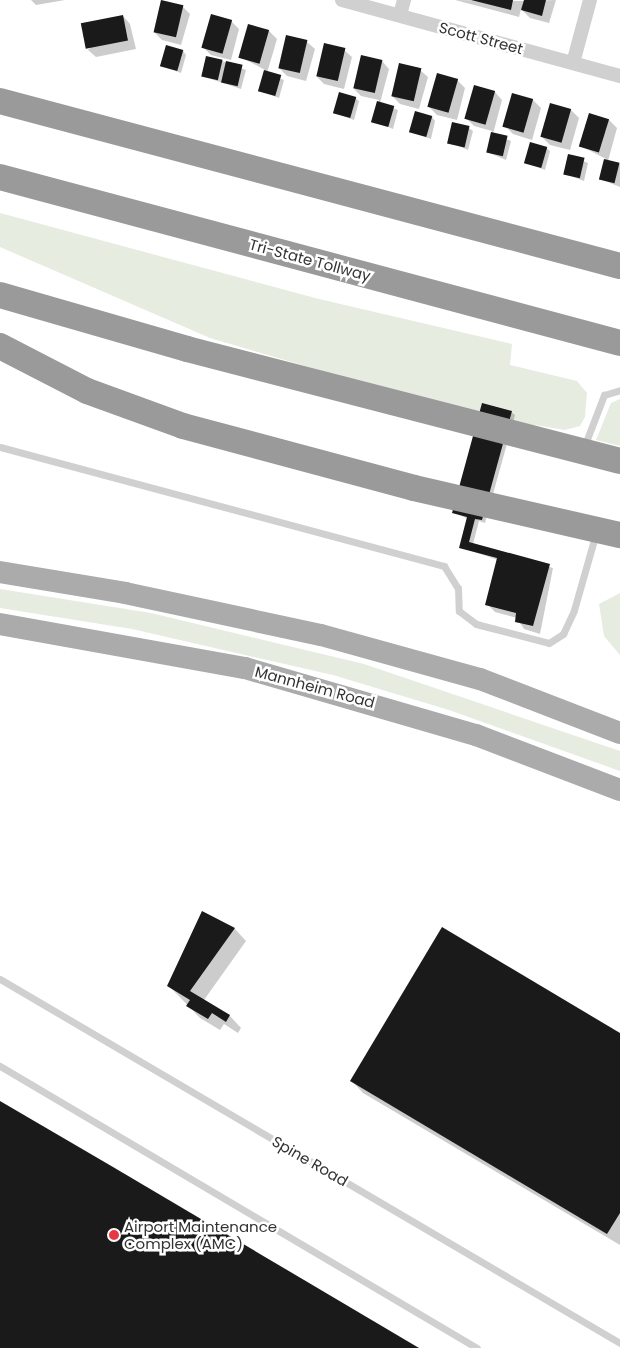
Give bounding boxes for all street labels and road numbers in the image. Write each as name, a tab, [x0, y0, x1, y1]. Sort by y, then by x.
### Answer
street label: Scott Street	[437, 18, 525, 58]
street label: Tri-State Tollway	[247, 235, 373, 285]
street label: Mannheim Road	[253, 662, 377, 712]
street label: Spine Road	[269, 1132, 351, 1190]

